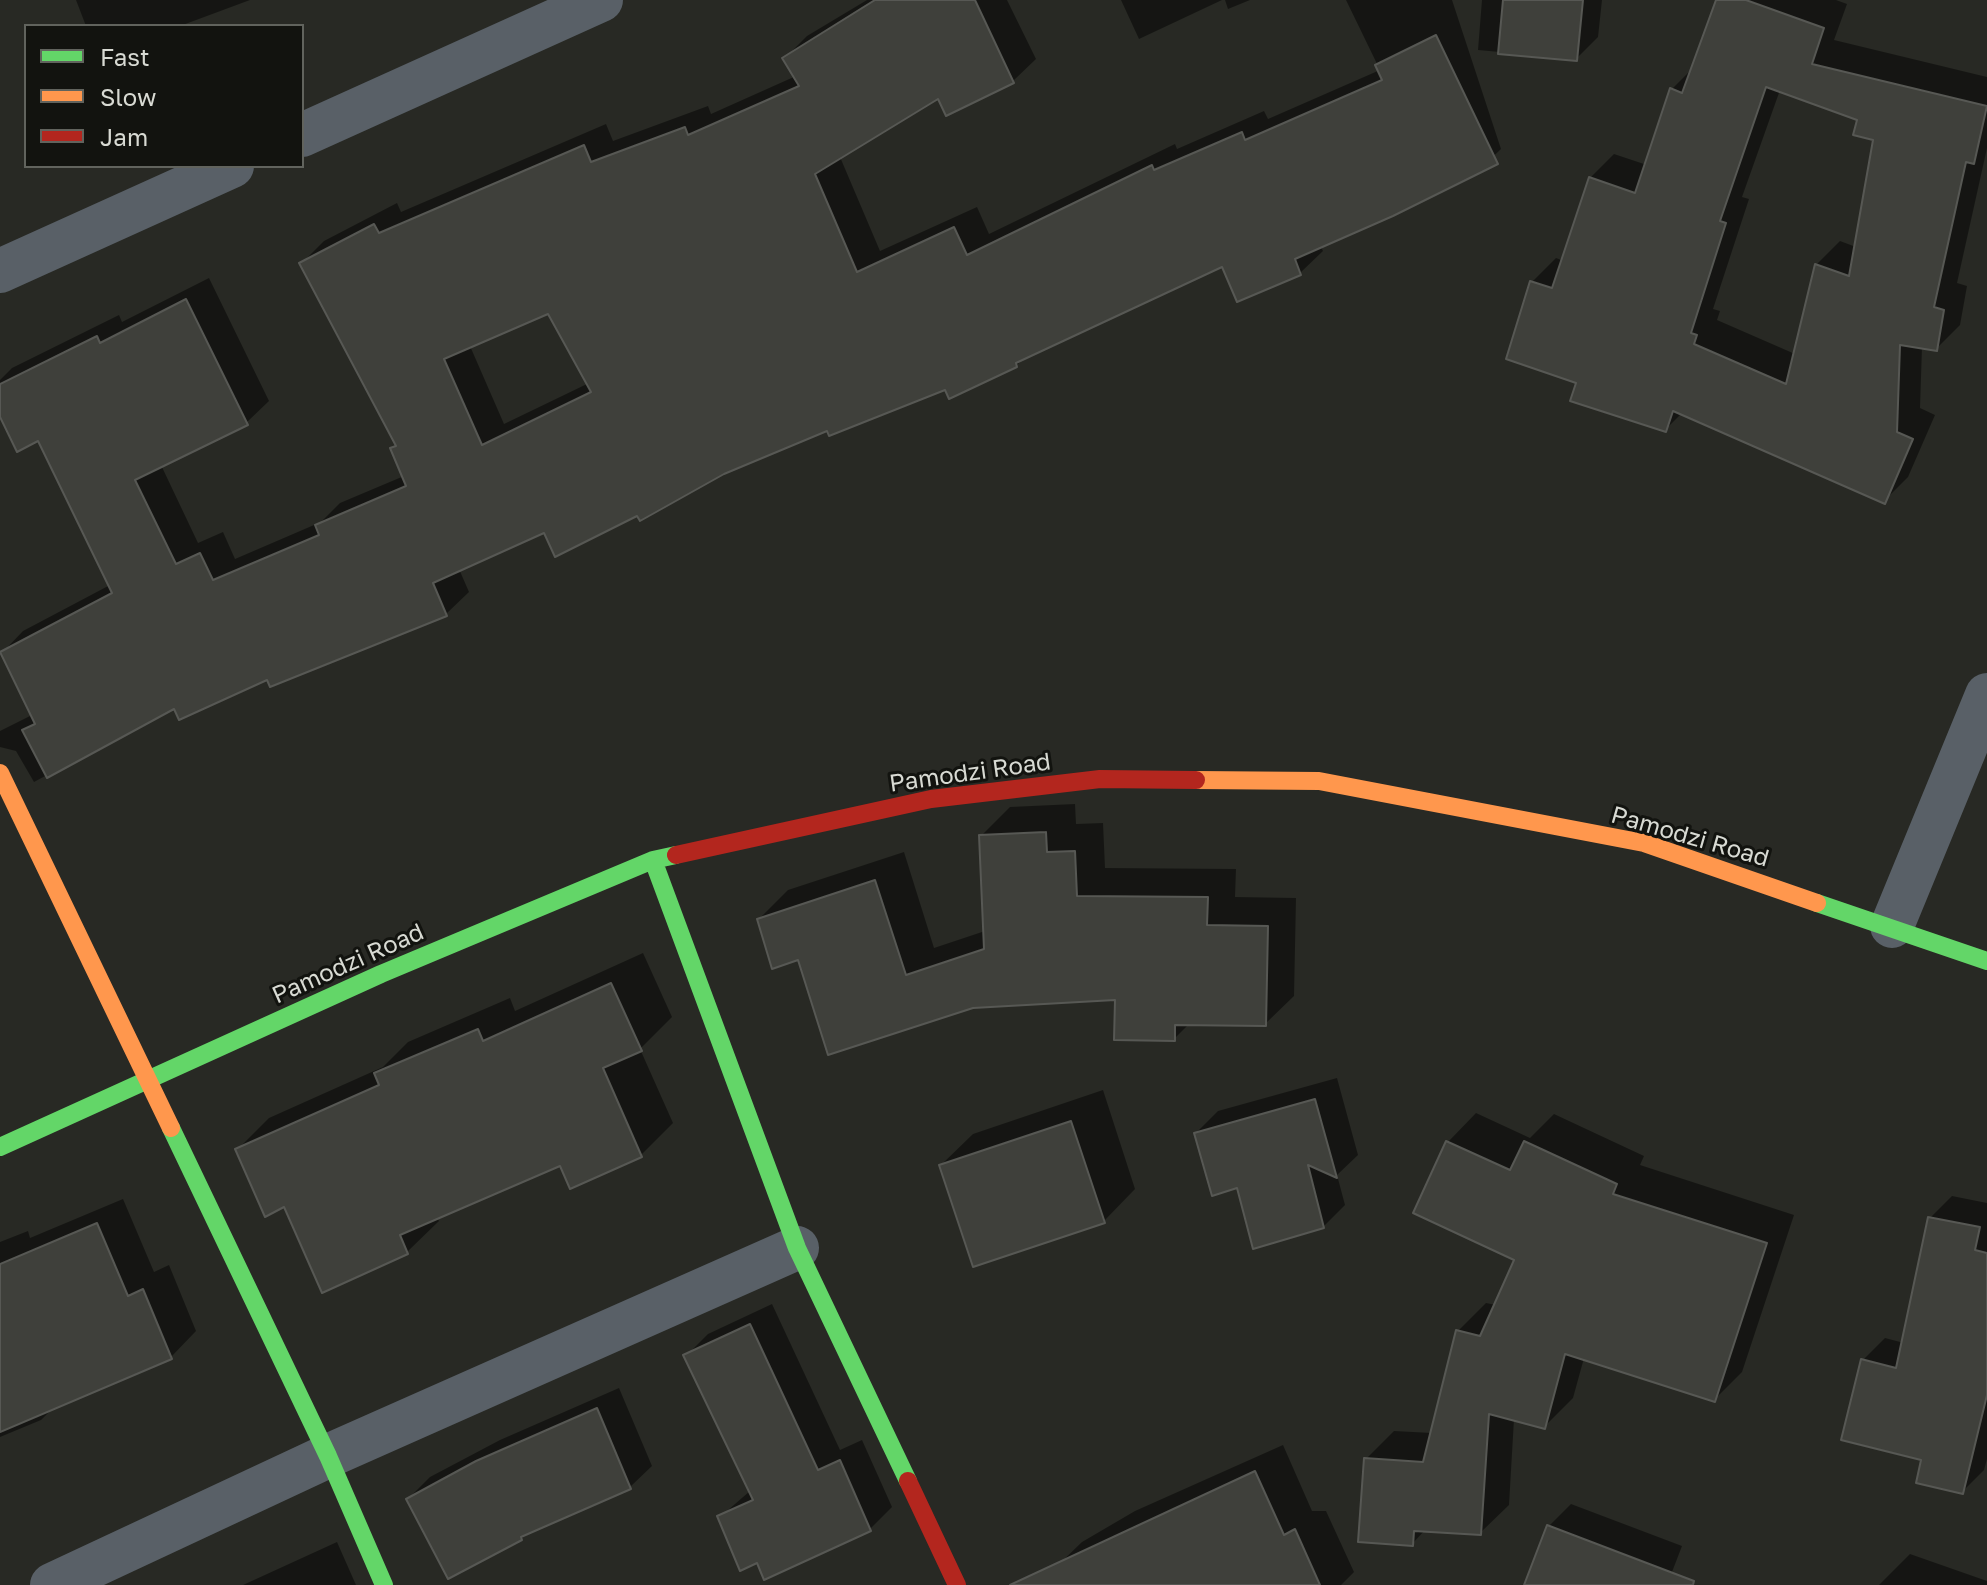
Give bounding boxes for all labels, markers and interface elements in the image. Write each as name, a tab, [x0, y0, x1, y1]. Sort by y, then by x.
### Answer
legend	[24, 24, 304, 168]
text: Fast	[100, 42, 150, 71]
text: Slow	[100, 82, 156, 111]
text: Jam	[100, 122, 148, 151]
street label: Pamodzi Road	[887, 747, 1053, 799]
street label: Pamodzi Road	[1608, 801, 1772, 873]
street label: Pamodzi Road	[268, 918, 428, 1010]

